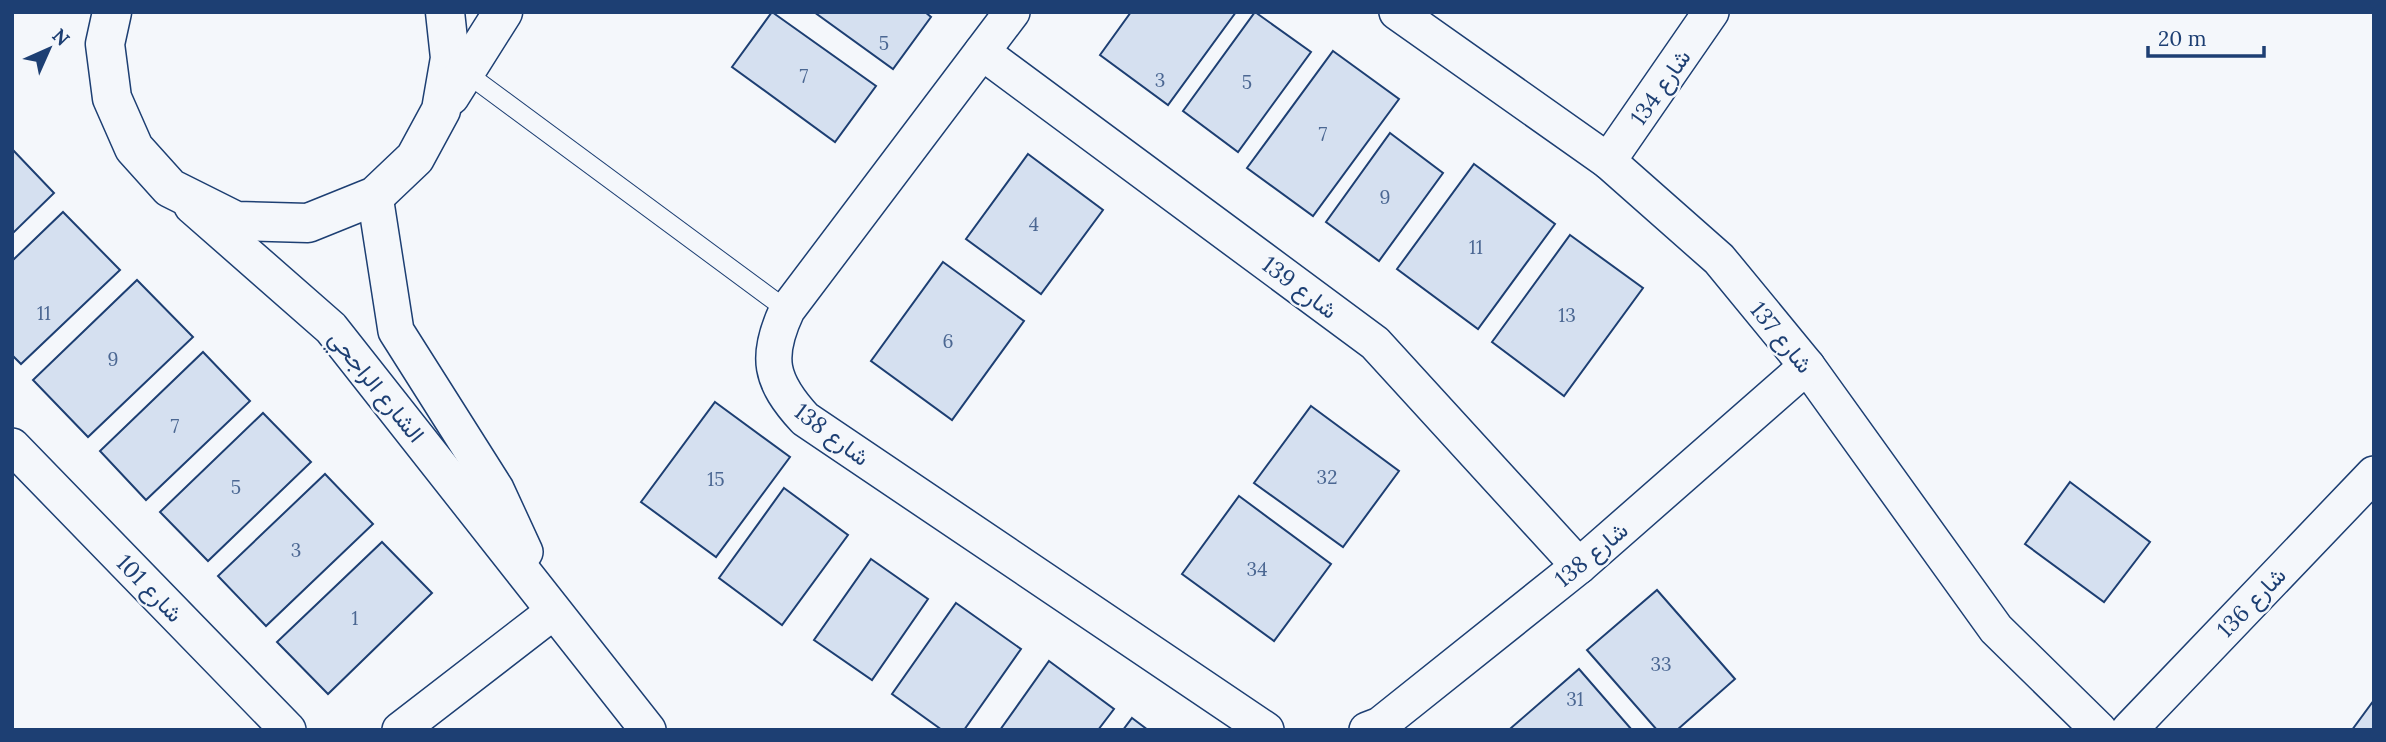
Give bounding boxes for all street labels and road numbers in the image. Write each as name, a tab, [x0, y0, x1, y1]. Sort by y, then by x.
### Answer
street label: شارع 134	[1623, 43, 1698, 132]
street label: شارع 139	[1255, 249, 1343, 326]
street label: شارع 137	[1743, 295, 1820, 380]
street label: الشارع الراجحي	[319, 324, 431, 451]
street label: شارع 138	[788, 396, 875, 473]
street label: شارع 138	[1549, 515, 1635, 594]
street label: شارع 101	[109, 548, 189, 629]
street label: شارع 136	[2210, 561, 2293, 645]

